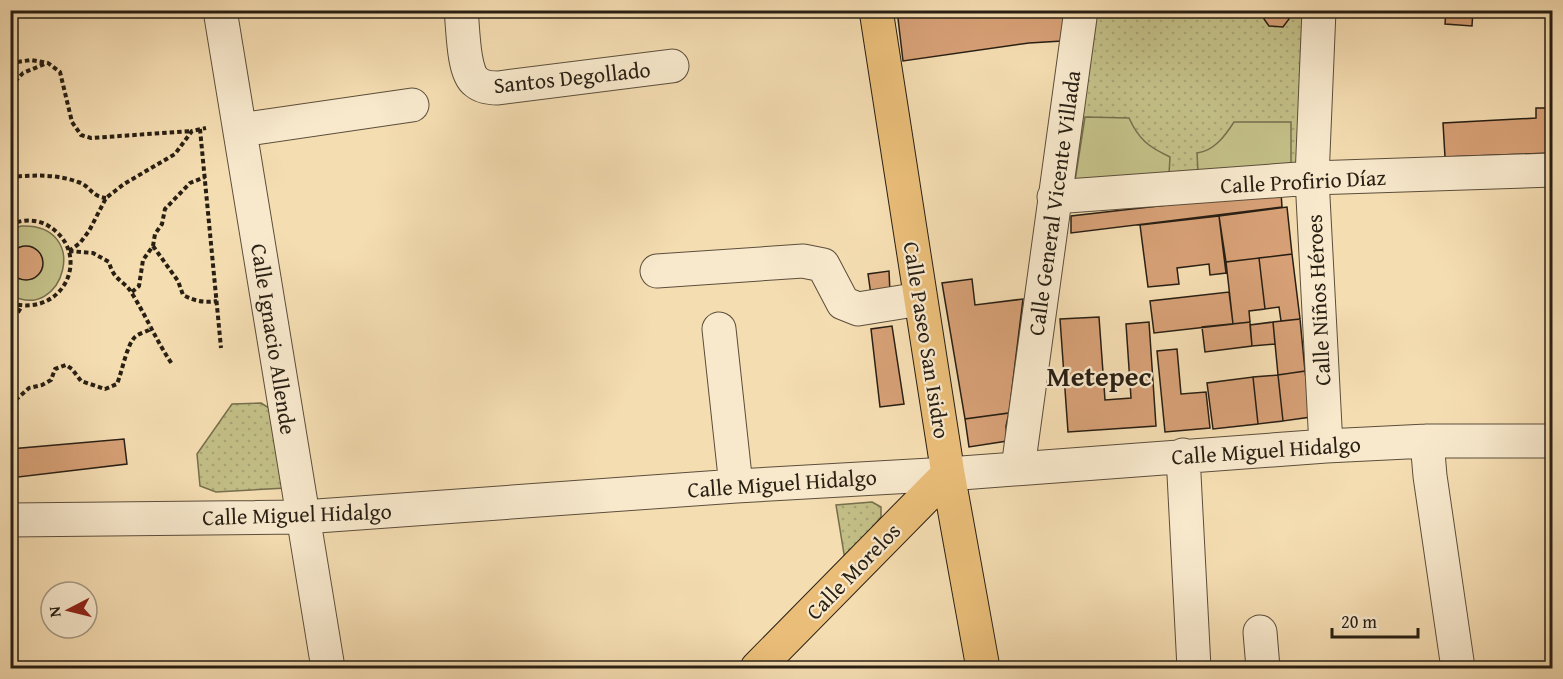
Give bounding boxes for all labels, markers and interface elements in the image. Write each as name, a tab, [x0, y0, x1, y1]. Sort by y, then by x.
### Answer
street label: Santos Degollado	[492, 53, 652, 101]
street label: Calle General Vicente Villada	[1020, 68, 1089, 338]
street label: Calle Profirio Díaz	[1219, 161, 1387, 201]
street label: Calle Niños Héroes	[1298, 214, 1338, 386]
street label: Calle Paseo San Isidro	[896, 239, 958, 441]
street label: Calle Ignacio Allende	[243, 241, 305, 437]
district label: Metepec	[1047, 355, 1151, 396]
street label: Calle Miguel Hidalgo	[1170, 427, 1362, 473]
street label: Calle Miguel Hidalgo	[686, 460, 878, 506]
street label: Calle Miguel Hidalgo	[202, 495, 392, 533]
street label: Calle Morelos	[798, 515, 908, 627]
north arrow	[39, 580, 99, 640]
scale bar	[1332, 601, 1418, 639]
text: N	[42, 605, 67, 619]
text: 20 m	[1341, 608, 1377, 635]

